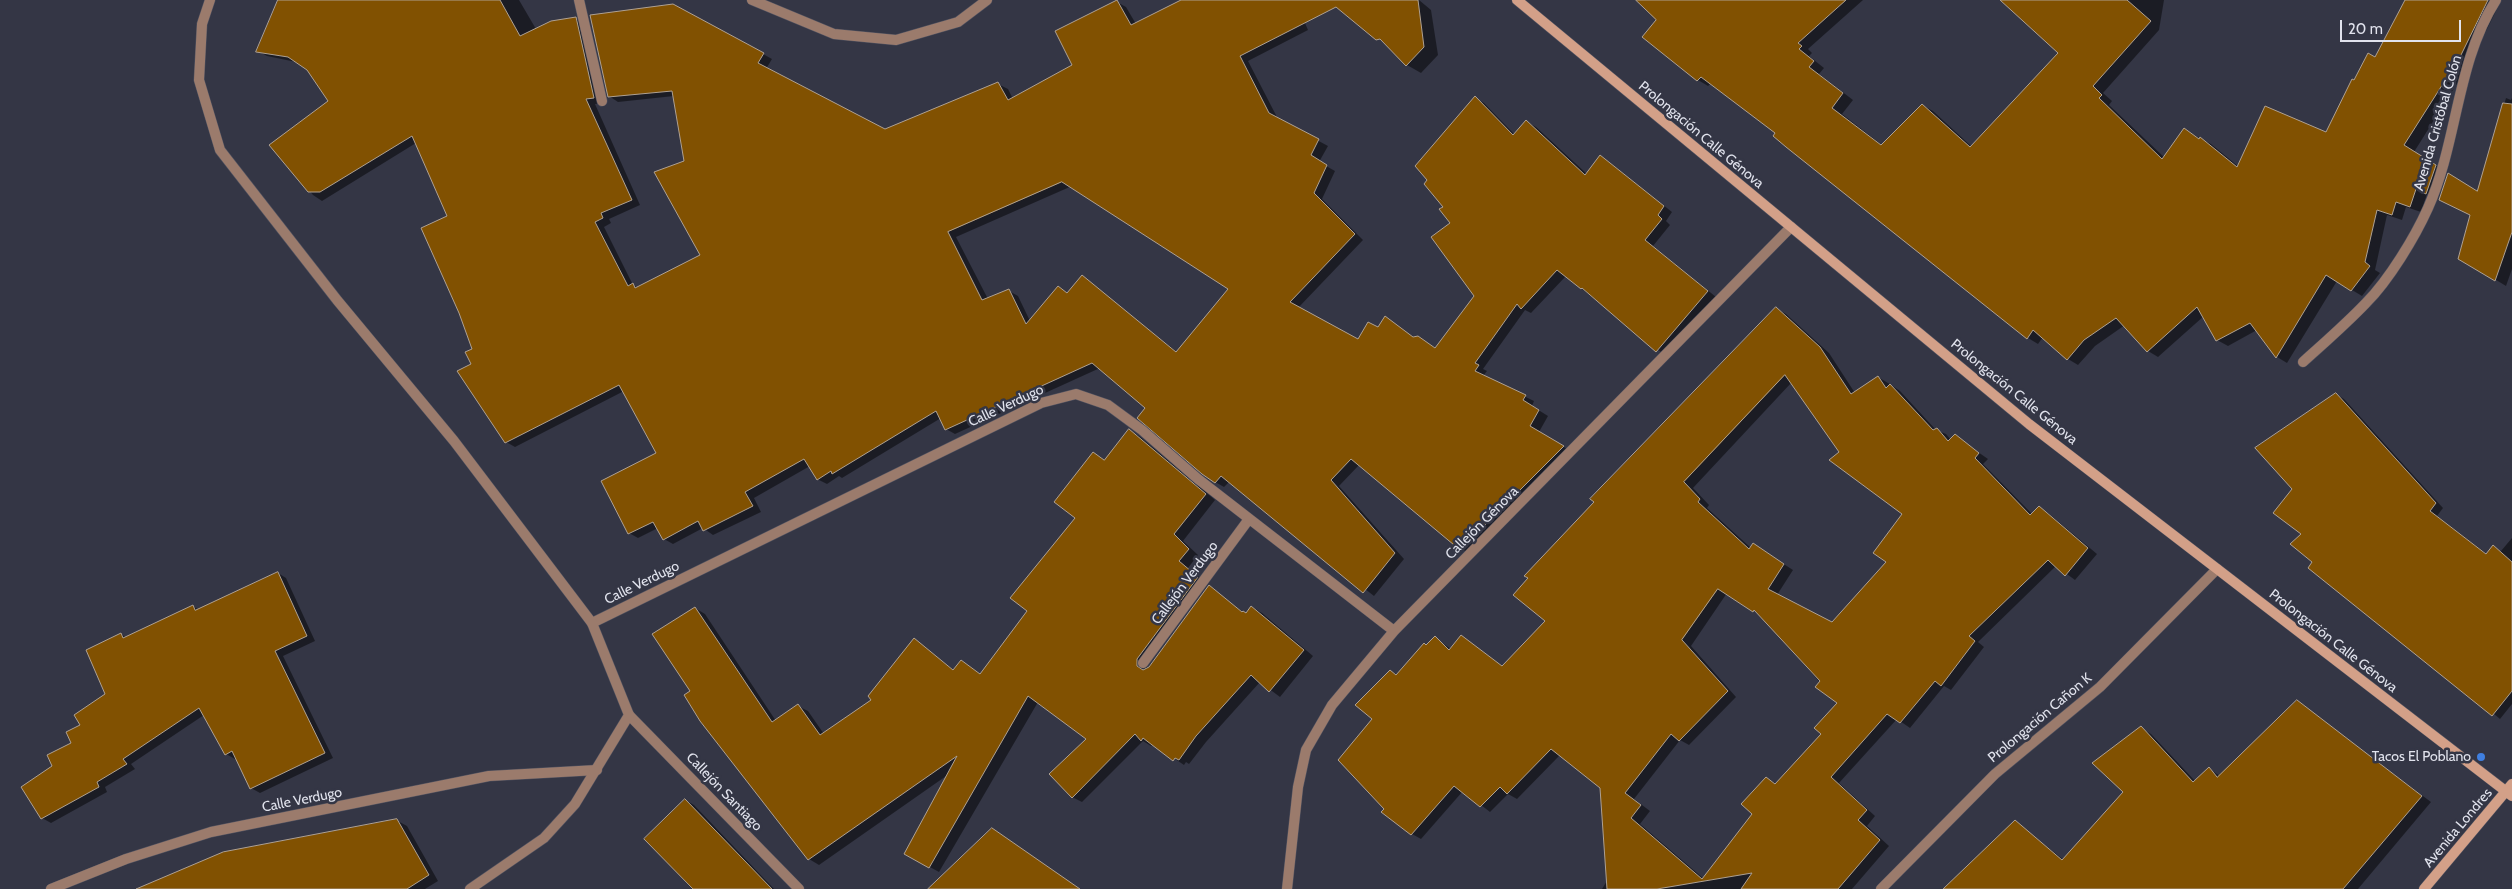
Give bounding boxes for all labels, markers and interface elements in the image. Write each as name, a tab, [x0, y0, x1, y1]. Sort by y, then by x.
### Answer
scale bar	[2342, 10, 2463, 42]
text: 20 m	[2348, 20, 2383, 38]
street label: Avenida Cristóbal Colón	[2411, 53, 2465, 193]
street label: Prolongación Calle Génova	[1635, 78, 1767, 192]
street label: Prolongación Calle Génova	[1947, 336, 2081, 448]
street label: Calle Verdugo	[966, 381, 1046, 431]
street label: Callejón Génova	[1442, 483, 1522, 563]
street label: Callejón Verdugo	[1148, 538, 1222, 628]
street label: Calle Verdugo	[602, 558, 682, 608]
street label: Prolongación Calle Génova	[2266, 586, 2400, 696]
street label: Prolongación Cañon K	[1985, 670, 2095, 766]
street label: Callejón Santiago	[682, 749, 766, 835]
place label: Tacos El Poblano	[2372, 749, 2471, 765]
marker: Tacos El Poblano	[2475, 751, 2487, 763]
street label: Calle Verdugo	[261, 784, 343, 816]
street label: Avenida Londres	[2420, 785, 2496, 871]

